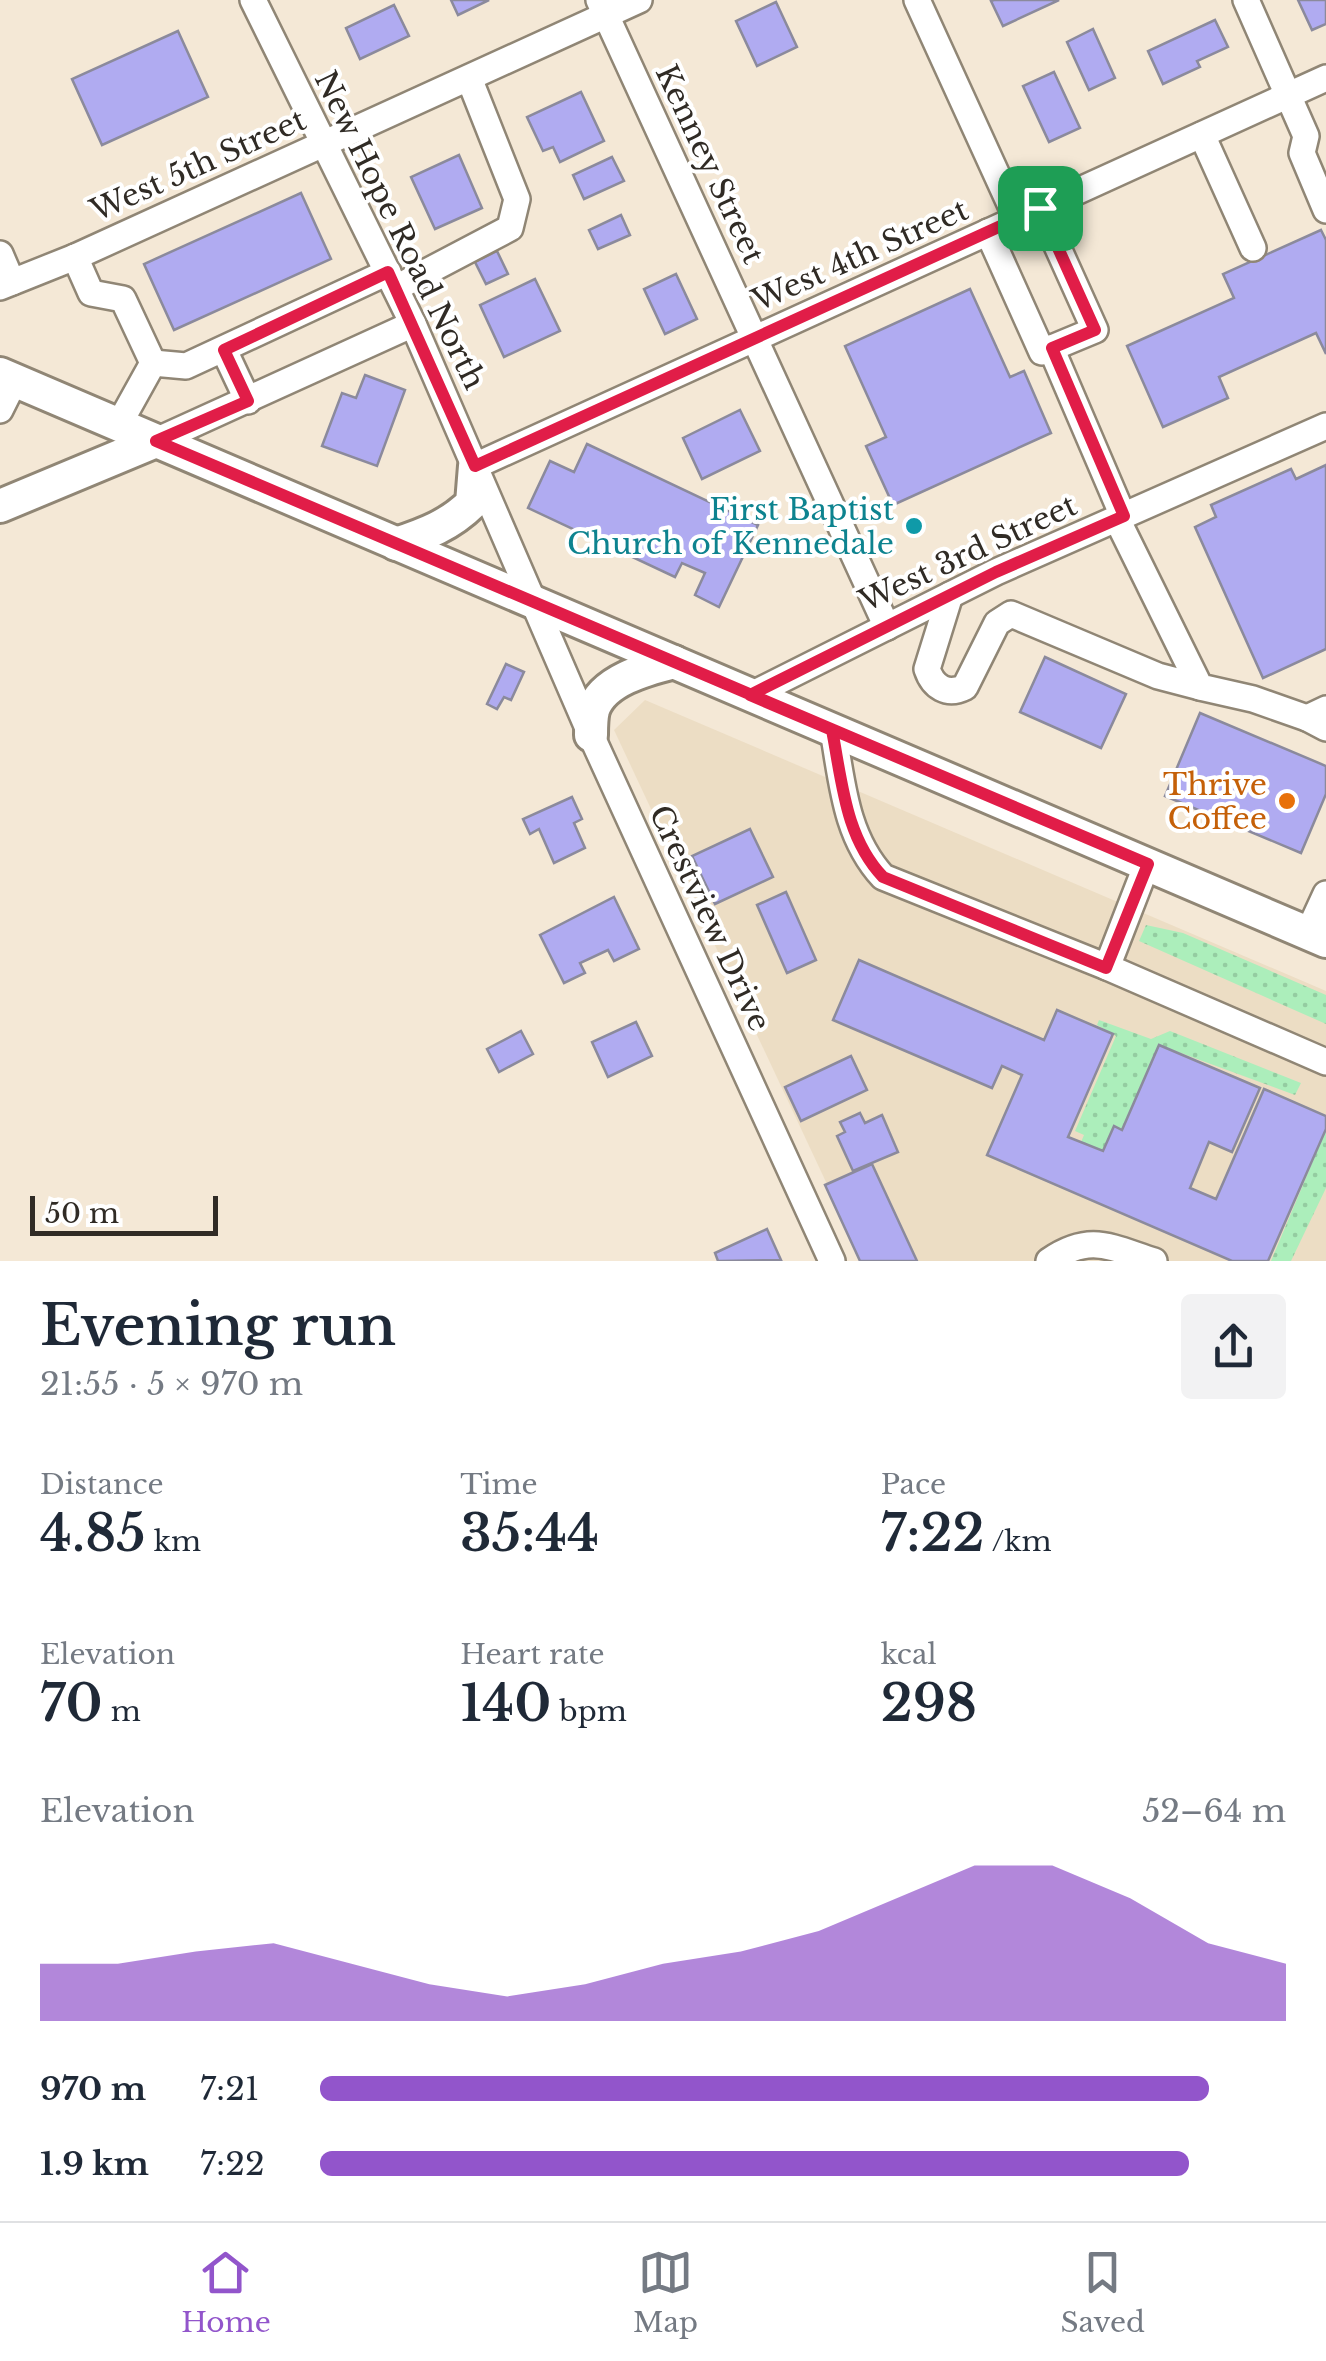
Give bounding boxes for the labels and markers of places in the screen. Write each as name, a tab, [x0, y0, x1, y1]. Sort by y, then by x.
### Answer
pin	[998, 166, 1083, 251]
place label: First Baptist Church of Kennedale	[567, 491, 895, 562]
marker: First Baptist Church of Kennedale	[903, 515, 925, 537]
place label: Thrive Coffee	[1163, 766, 1267, 837]
marker: Thrive Coffee	[1276, 790, 1298, 812]

